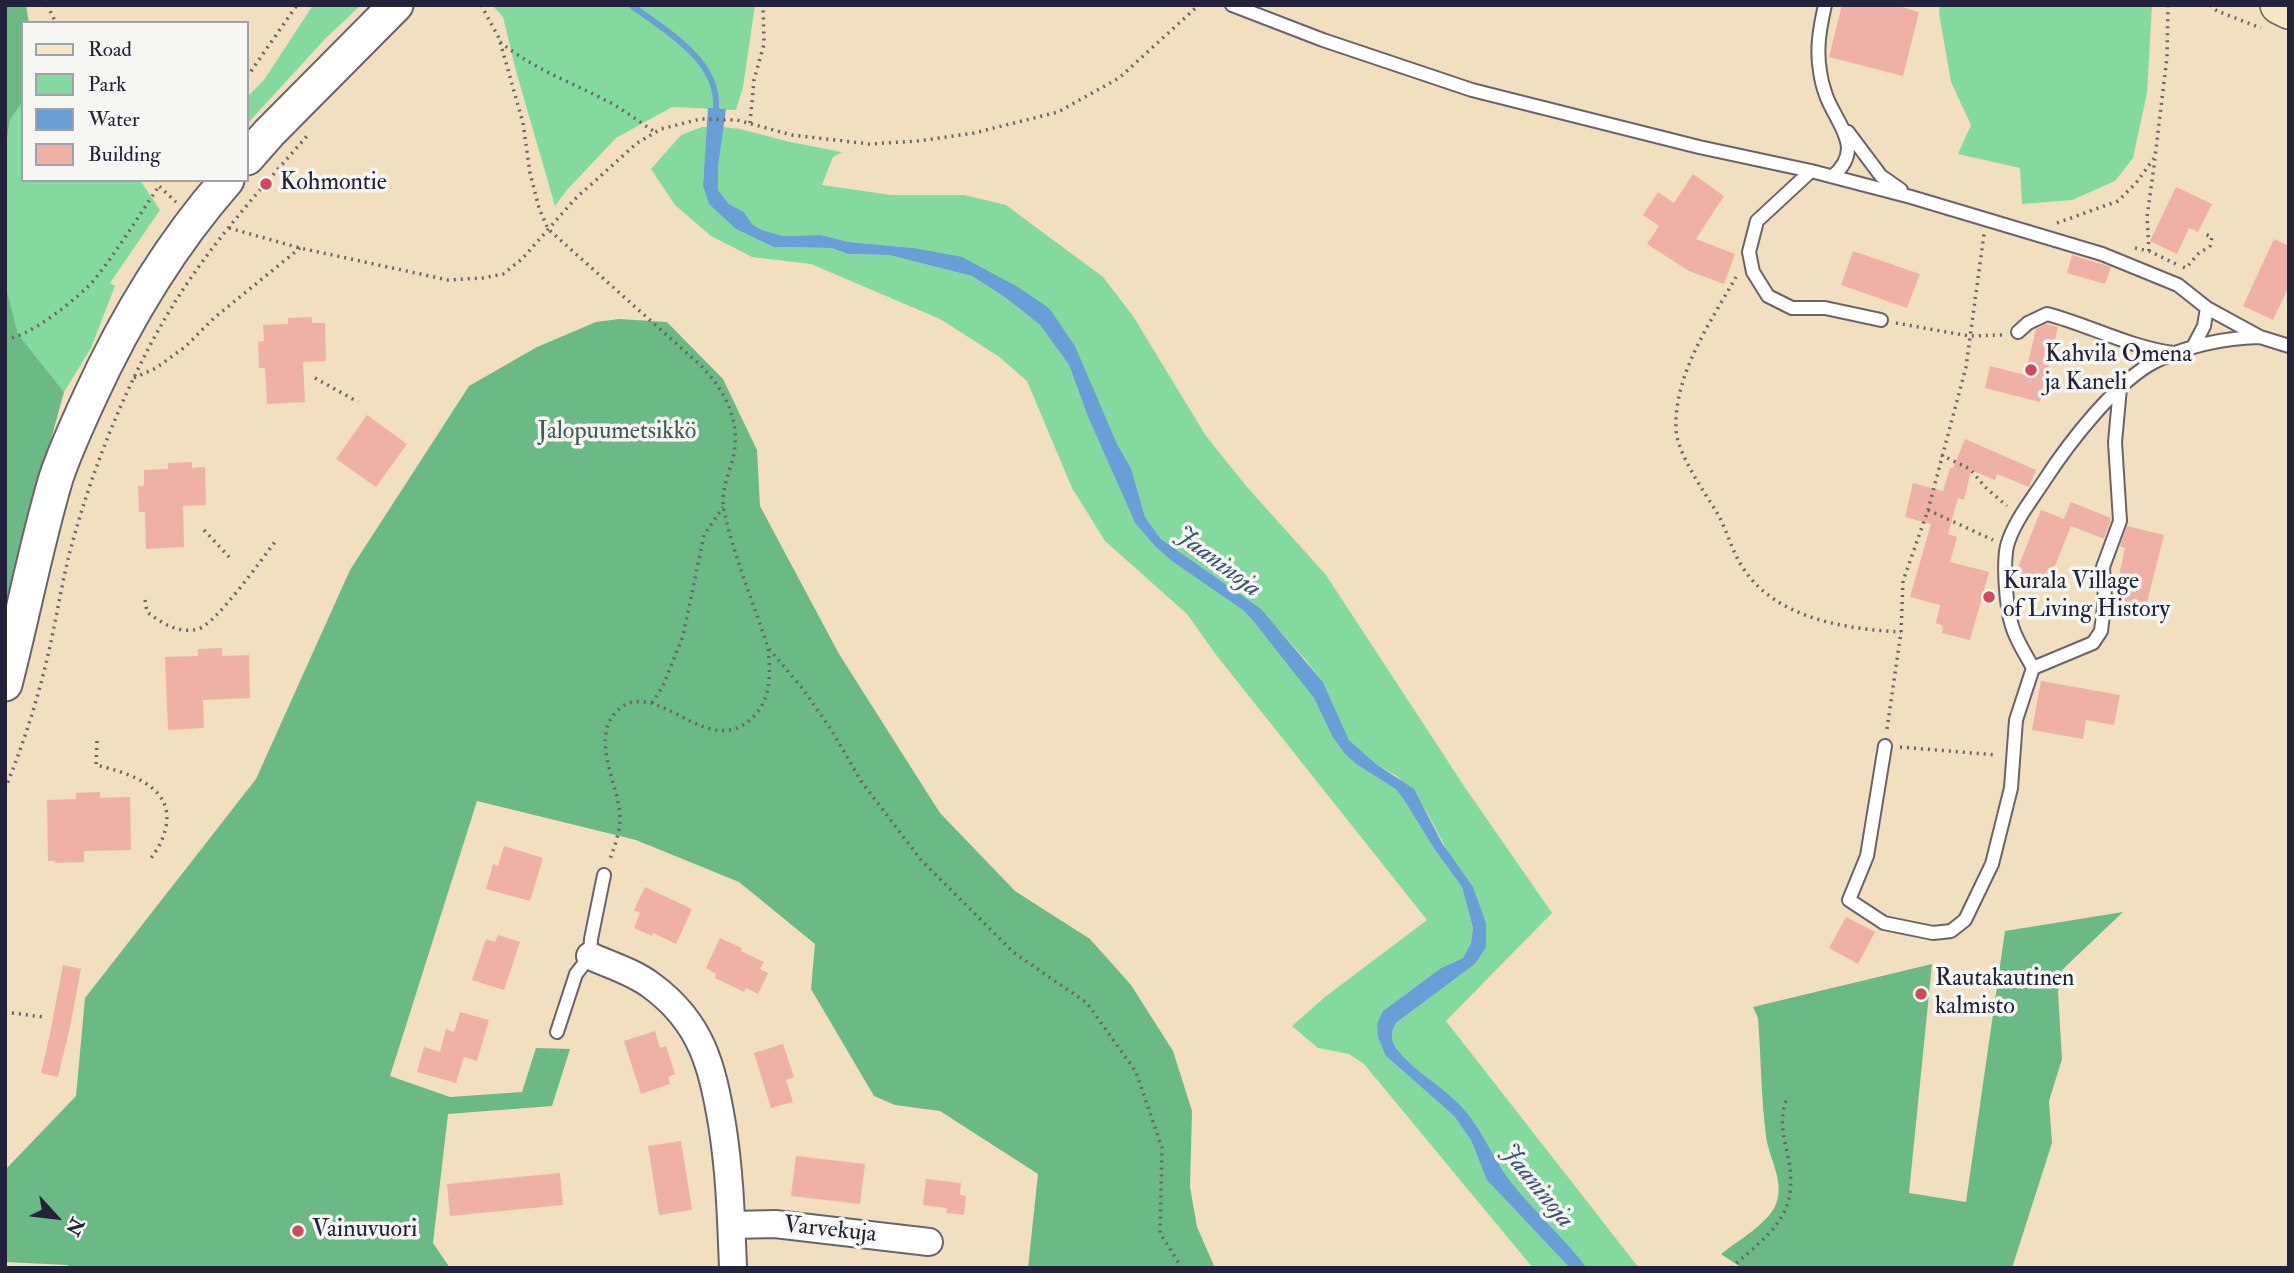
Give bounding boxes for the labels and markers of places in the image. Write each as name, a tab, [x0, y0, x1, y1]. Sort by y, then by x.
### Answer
place label: Kohmontie	[280, 170, 387, 198]
marker: Kohmontie	[258, 176, 274, 192]
place label: Kahvila Omena ja Kaneli	[2045, 342, 2192, 398]
marker: Kahvila Omena ja Kaneli	[2023, 362, 2039, 378]
place label: Kurala Village of Living History	[2003, 569, 2170, 625]
marker: Kurala Village of Living History	[1981, 589, 1997, 605]
place label: Rautakautinen kalmisto	[1935, 966, 2074, 1022]
marker: Rautakautinen kalmisto	[1913, 986, 1929, 1002]
place label: Vainuvuori	[312, 1217, 417, 1245]
marker: Vainuvuori	[290, 1223, 306, 1239]

